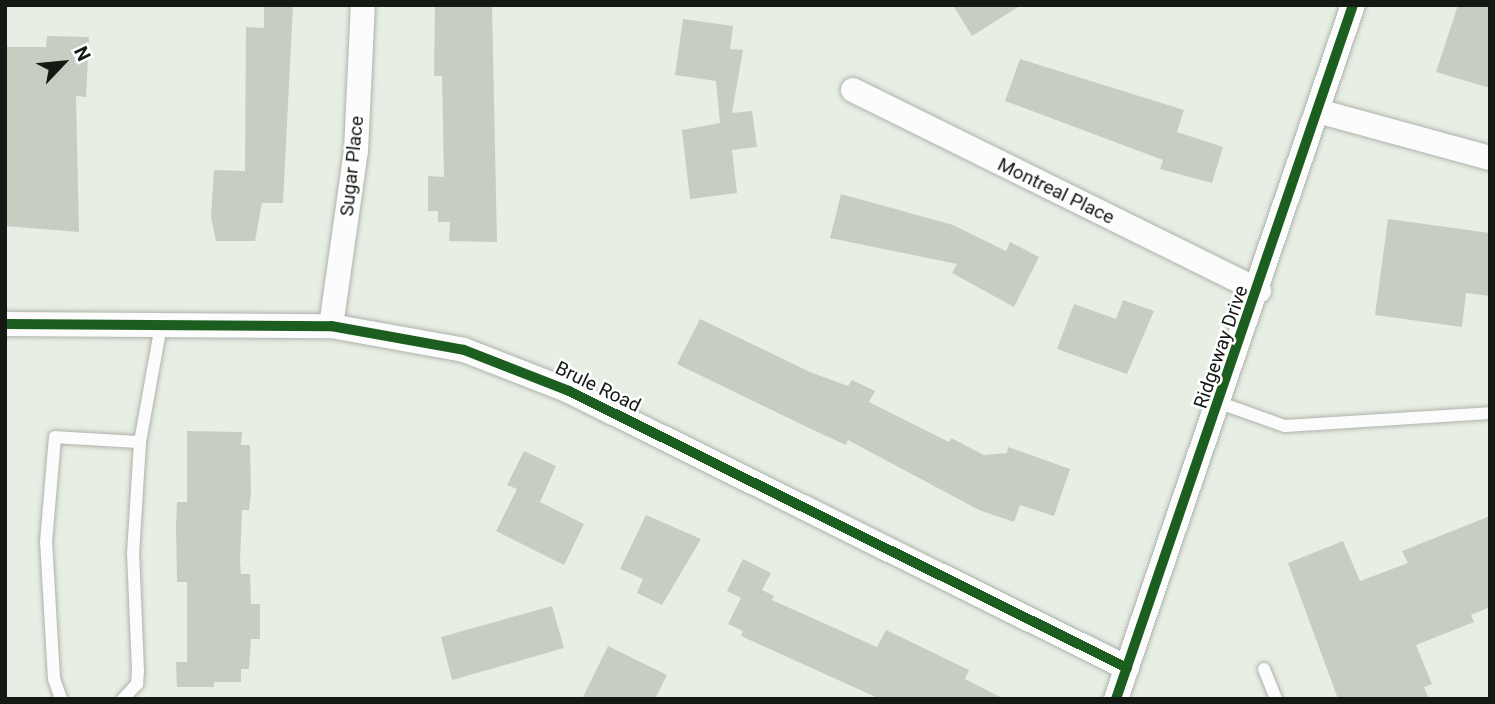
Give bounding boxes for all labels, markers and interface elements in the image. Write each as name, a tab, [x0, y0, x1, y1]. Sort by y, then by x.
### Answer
north arrow	[28, 28, 98, 98]
text: N	[69, 43, 96, 65]
street label: Sugar Place	[335, 115, 369, 217]
street label: Montreal Place	[994, 153, 1118, 229]
street label: Ridgeway Drive	[1189, 282, 1253, 412]
street label: Brule Road	[552, 357, 644, 417]

